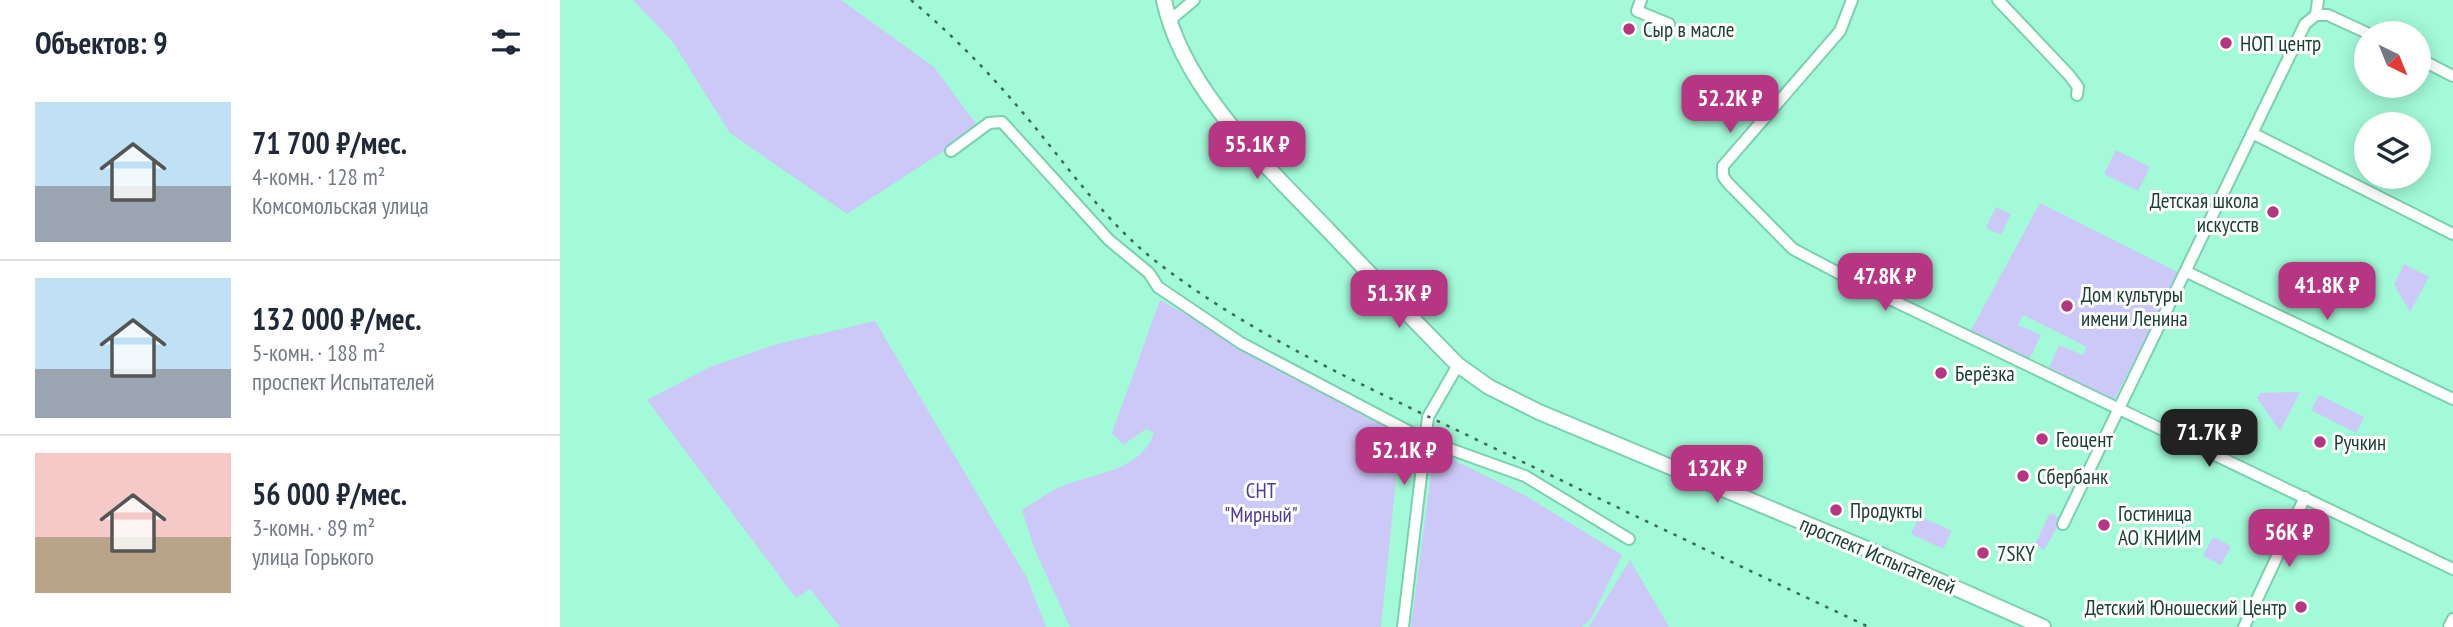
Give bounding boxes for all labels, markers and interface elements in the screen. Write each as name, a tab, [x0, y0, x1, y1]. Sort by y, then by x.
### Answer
place label: Сыр в масле	[1643, 16, 1734, 43]
marker: Сыр в масле	[1621, 21, 1637, 37]
north arrow	[2354, 21, 2431, 98]
map controls	[2354, 21, 2431, 189]
text: Объектов: 9	[35, 23, 168, 62]
icon: filters	[487, 23, 525, 61]
place label: НОП центр	[2240, 30, 2321, 57]
marker: НОП центр	[2218, 35, 2234, 51]
pin: 52.2K ₽	[1665, 76, 1795, 135]
text: 52.2K ₽	[1698, 83, 1762, 112]
button: layers	[2354, 112, 2431, 189]
pin: 55.1K ₽	[1192, 122, 1322, 181]
text: 71 700 ₽/мес.	[252, 123, 407, 162]
text: 55.1K ₽	[1225, 129, 1289, 158]
icon: home	[91, 130, 175, 214]
text: 4-комн. · 128 m²	[252, 162, 385, 191]
place label: Детская школа искусств	[2150, 187, 2259, 238]
text: Комсомольская улица	[252, 191, 429, 220]
marker: Детская школа искусств	[2265, 204, 2281, 220]
pin: 47.8K ₽	[1820, 254, 1950, 313]
text: 47.8K ₽	[1854, 261, 1916, 290]
pin: 41.8K ₽	[2262, 262, 2392, 322]
pin: 51.3K ₽	[1334, 270, 1464, 330]
text: 41.8K ₽	[2295, 270, 2359, 299]
text: 51.3K ₽	[1367, 278, 1431, 307]
place label: Дом культуры имени Ленина	[2081, 281, 2188, 332]
marker: Дом культуры имени Ленина	[2059, 298, 2075, 314]
text: 132 000 ₽/мес.	[252, 299, 422, 338]
icon: home	[91, 306, 175, 390]
text: 5-комн. · 188 m²	[252, 338, 385, 367]
place label: Берёзка	[1955, 360, 2015, 387]
marker: Берёзка	[1933, 365, 1949, 381]
text: проспект Испытателей	[252, 367, 435, 396]
pin: 71.7K ₽	[2144, 410, 2274, 469]
text: 71.7K ₽	[2177, 417, 2241, 446]
place label: Геоцент	[2056, 426, 2113, 453]
pin: 52.1K ₽	[1339, 428, 1469, 487]
place label: Ручкин	[2334, 429, 2386, 456]
marker: Геоцент	[2034, 431, 2050, 447]
marker: Ручкин	[2312, 434, 2328, 450]
text: 52.1K ₽	[1372, 435, 1436, 464]
pin: 132K ₽	[1660, 446, 1774, 505]
text: 132K ₽	[1687, 453, 1747, 482]
place label: Сбербанк	[2037, 463, 2108, 490]
marker: Сбербанк	[2015, 468, 2031, 484]
text: 56 000 ₽/мес.	[252, 474, 407, 513]
park label: СНТ "Мирный"	[1224, 477, 1298, 528]
icon: home	[91, 481, 175, 565]
place label: Продукты	[1850, 497, 1923, 524]
place label: Гостиница АО КНИИМ	[2118, 500, 2201, 551]
marker: Продукты	[1828, 502, 1844, 518]
street label: проспект Испытателей	[1796, 510, 1960, 600]
pin: 56K ₽	[2240, 510, 2338, 569]
text: 3-комн. · 89 m²	[252, 513, 375, 542]
marker: Гостиница АО КНИИМ	[2096, 517, 2112, 533]
text: 56K ₽	[2264, 517, 2314, 546]
place label: 7SKY	[1997, 540, 2035, 567]
text: улица Горького	[252, 542, 374, 571]
marker: 7SKY	[1975, 545, 1991, 561]
place label: Детский Юношеский Центр	[2085, 594, 2287, 621]
marker: Детский Юношеский Центр	[2293, 599, 2309, 615]

